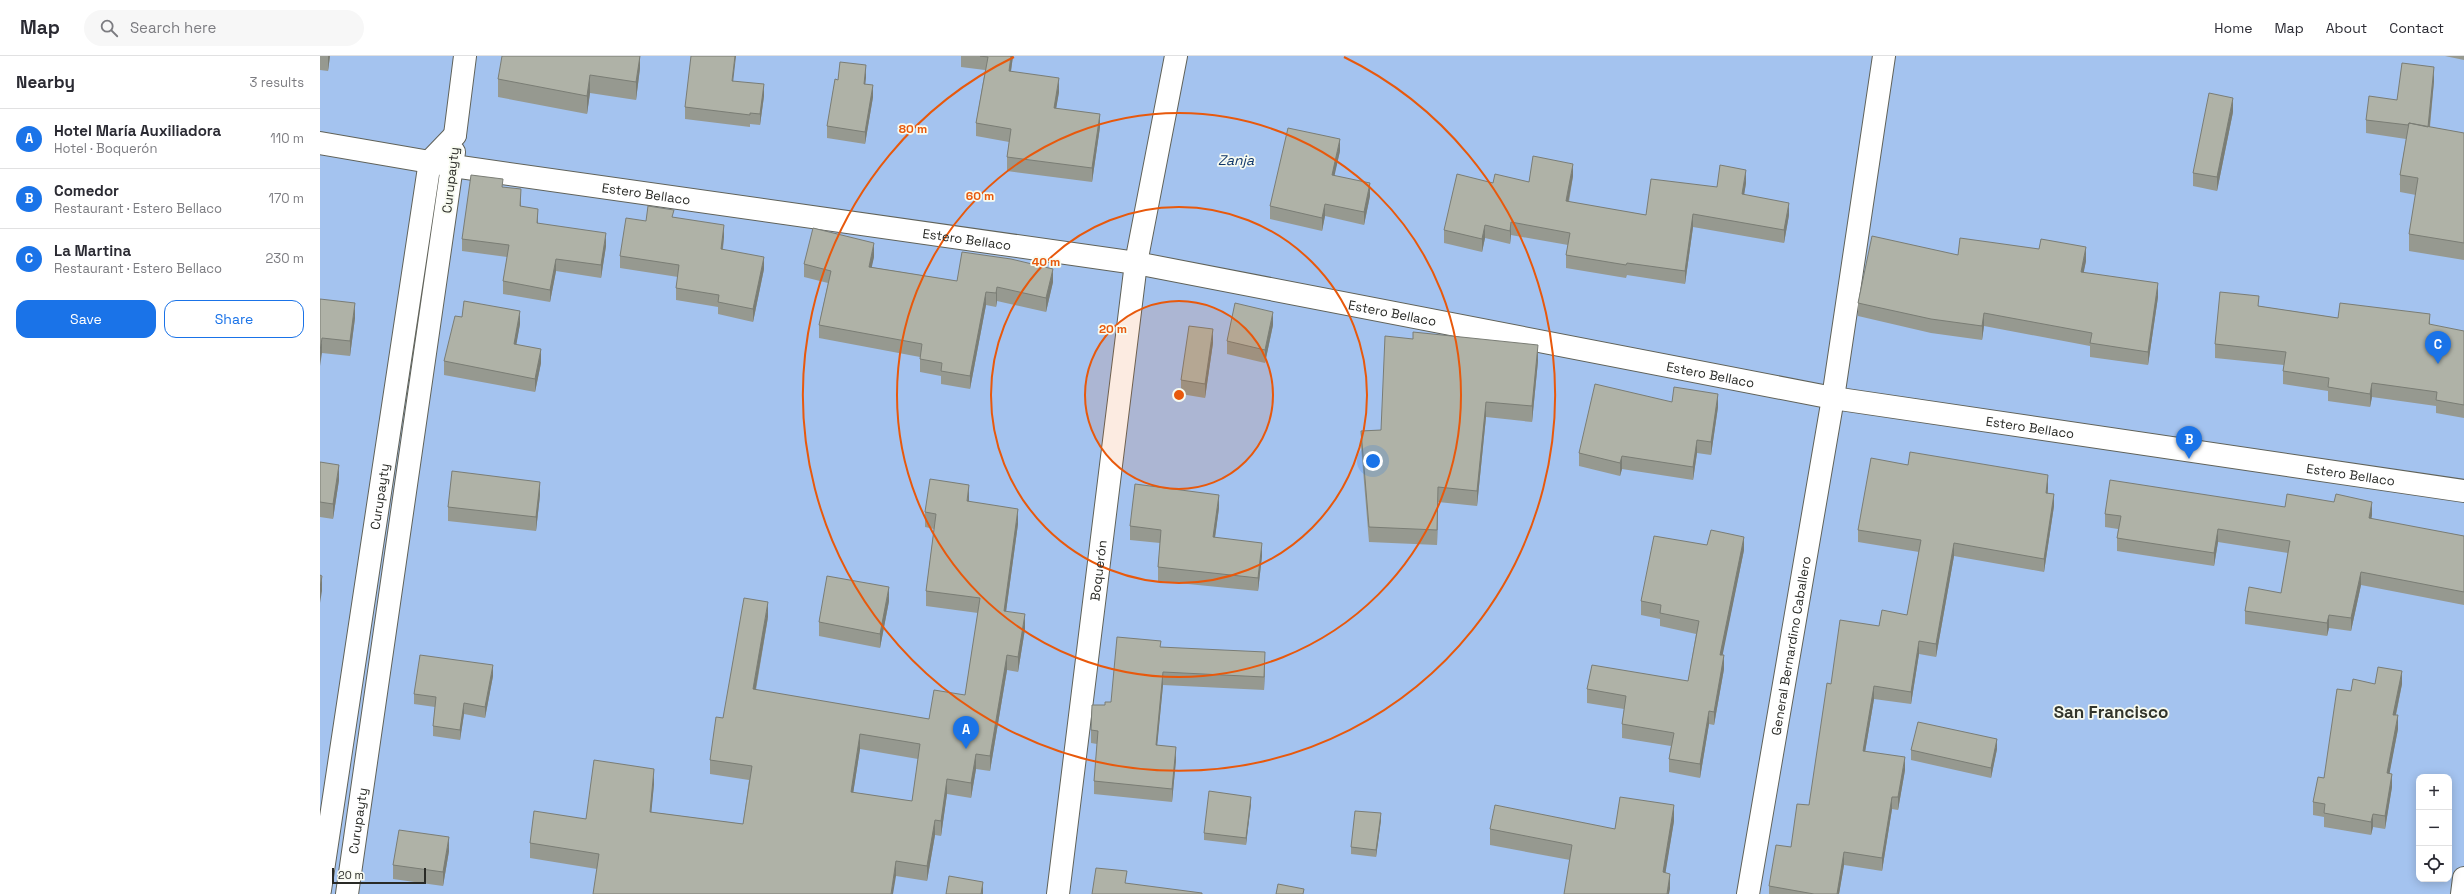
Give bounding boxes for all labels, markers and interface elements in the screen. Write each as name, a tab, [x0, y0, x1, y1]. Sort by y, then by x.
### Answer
search box	[84, 10, 364, 46]
text: Map	[20, 15, 60, 40]
icon: search	[98, 17, 120, 39]
text: Search here	[130, 18, 216, 37]
text: Home	[2214, 19, 2252, 37]
text: Map	[2274, 19, 2304, 37]
text: About	[2326, 19, 2367, 37]
text: Contact	[2389, 19, 2444, 37]
text: Nearby	[16, 71, 75, 93]
text: 3 results	[250, 74, 304, 91]
text: Hotel María Auxiliadora	[54, 121, 221, 140]
text: 80 m	[899, 121, 927, 137]
text: A	[25, 130, 33, 147]
text: 110 m	[270, 130, 304, 147]
text: Hotel · Boquerón	[54, 140, 157, 157]
street label: Curupayty	[438, 146, 463, 214]
water label: Zanja	[1218, 151, 1255, 169]
street label: Estero Bellaco	[601, 179, 691, 209]
text: Comedor	[54, 181, 119, 200]
text: 60 m	[966, 188, 994, 204]
text: B	[25, 190, 33, 207]
text: 170 m	[268, 190, 304, 207]
text: Restaurant · Estero Bellaco	[54, 200, 222, 217]
street label: Estero Bellaco	[921, 225, 1012, 254]
text: La Martina	[54, 241, 131, 260]
text: C	[25, 250, 33, 267]
text: 230 m	[266, 250, 304, 267]
text: 40 m	[1032, 254, 1060, 270]
text: Restaurant · Estero Bellaco	[54, 260, 222, 277]
street label: Estero Bellaco	[1347, 296, 1438, 330]
button: Save	[16, 300, 156, 338]
button: Share	[164, 300, 304, 338]
text: 20 m	[1099, 321, 1127, 337]
pin: C	[2425, 331, 2451, 364]
street label: Estero Bellaco	[1665, 358, 1756, 392]
centre of rings	[1172, 388, 1186, 402]
street label: Estero Bellaco	[1985, 413, 2075, 442]
pin: B	[2176, 426, 2202, 459]
your location	[1363, 451, 1383, 471]
street label: Estero Bellaco	[2305, 460, 2396, 490]
street label: Curupayty	[366, 462, 393, 531]
street label: Boquerón	[1086, 539, 1111, 602]
street label: General Bernardino Caballero	[1767, 555, 1815, 737]
district label: San Francisco	[2054, 701, 2168, 723]
pin: A	[953, 716, 979, 749]
map controls	[2416, 774, 2452, 882]
button: +	[2416, 774, 2452, 810]
street label: Curupayty	[345, 787, 371, 855]
button: −	[2416, 810, 2452, 846]
button: locate	[2416, 846, 2452, 882]
scale bar	[332, 866, 426, 885]
text: 20 m	[338, 868, 364, 882]

